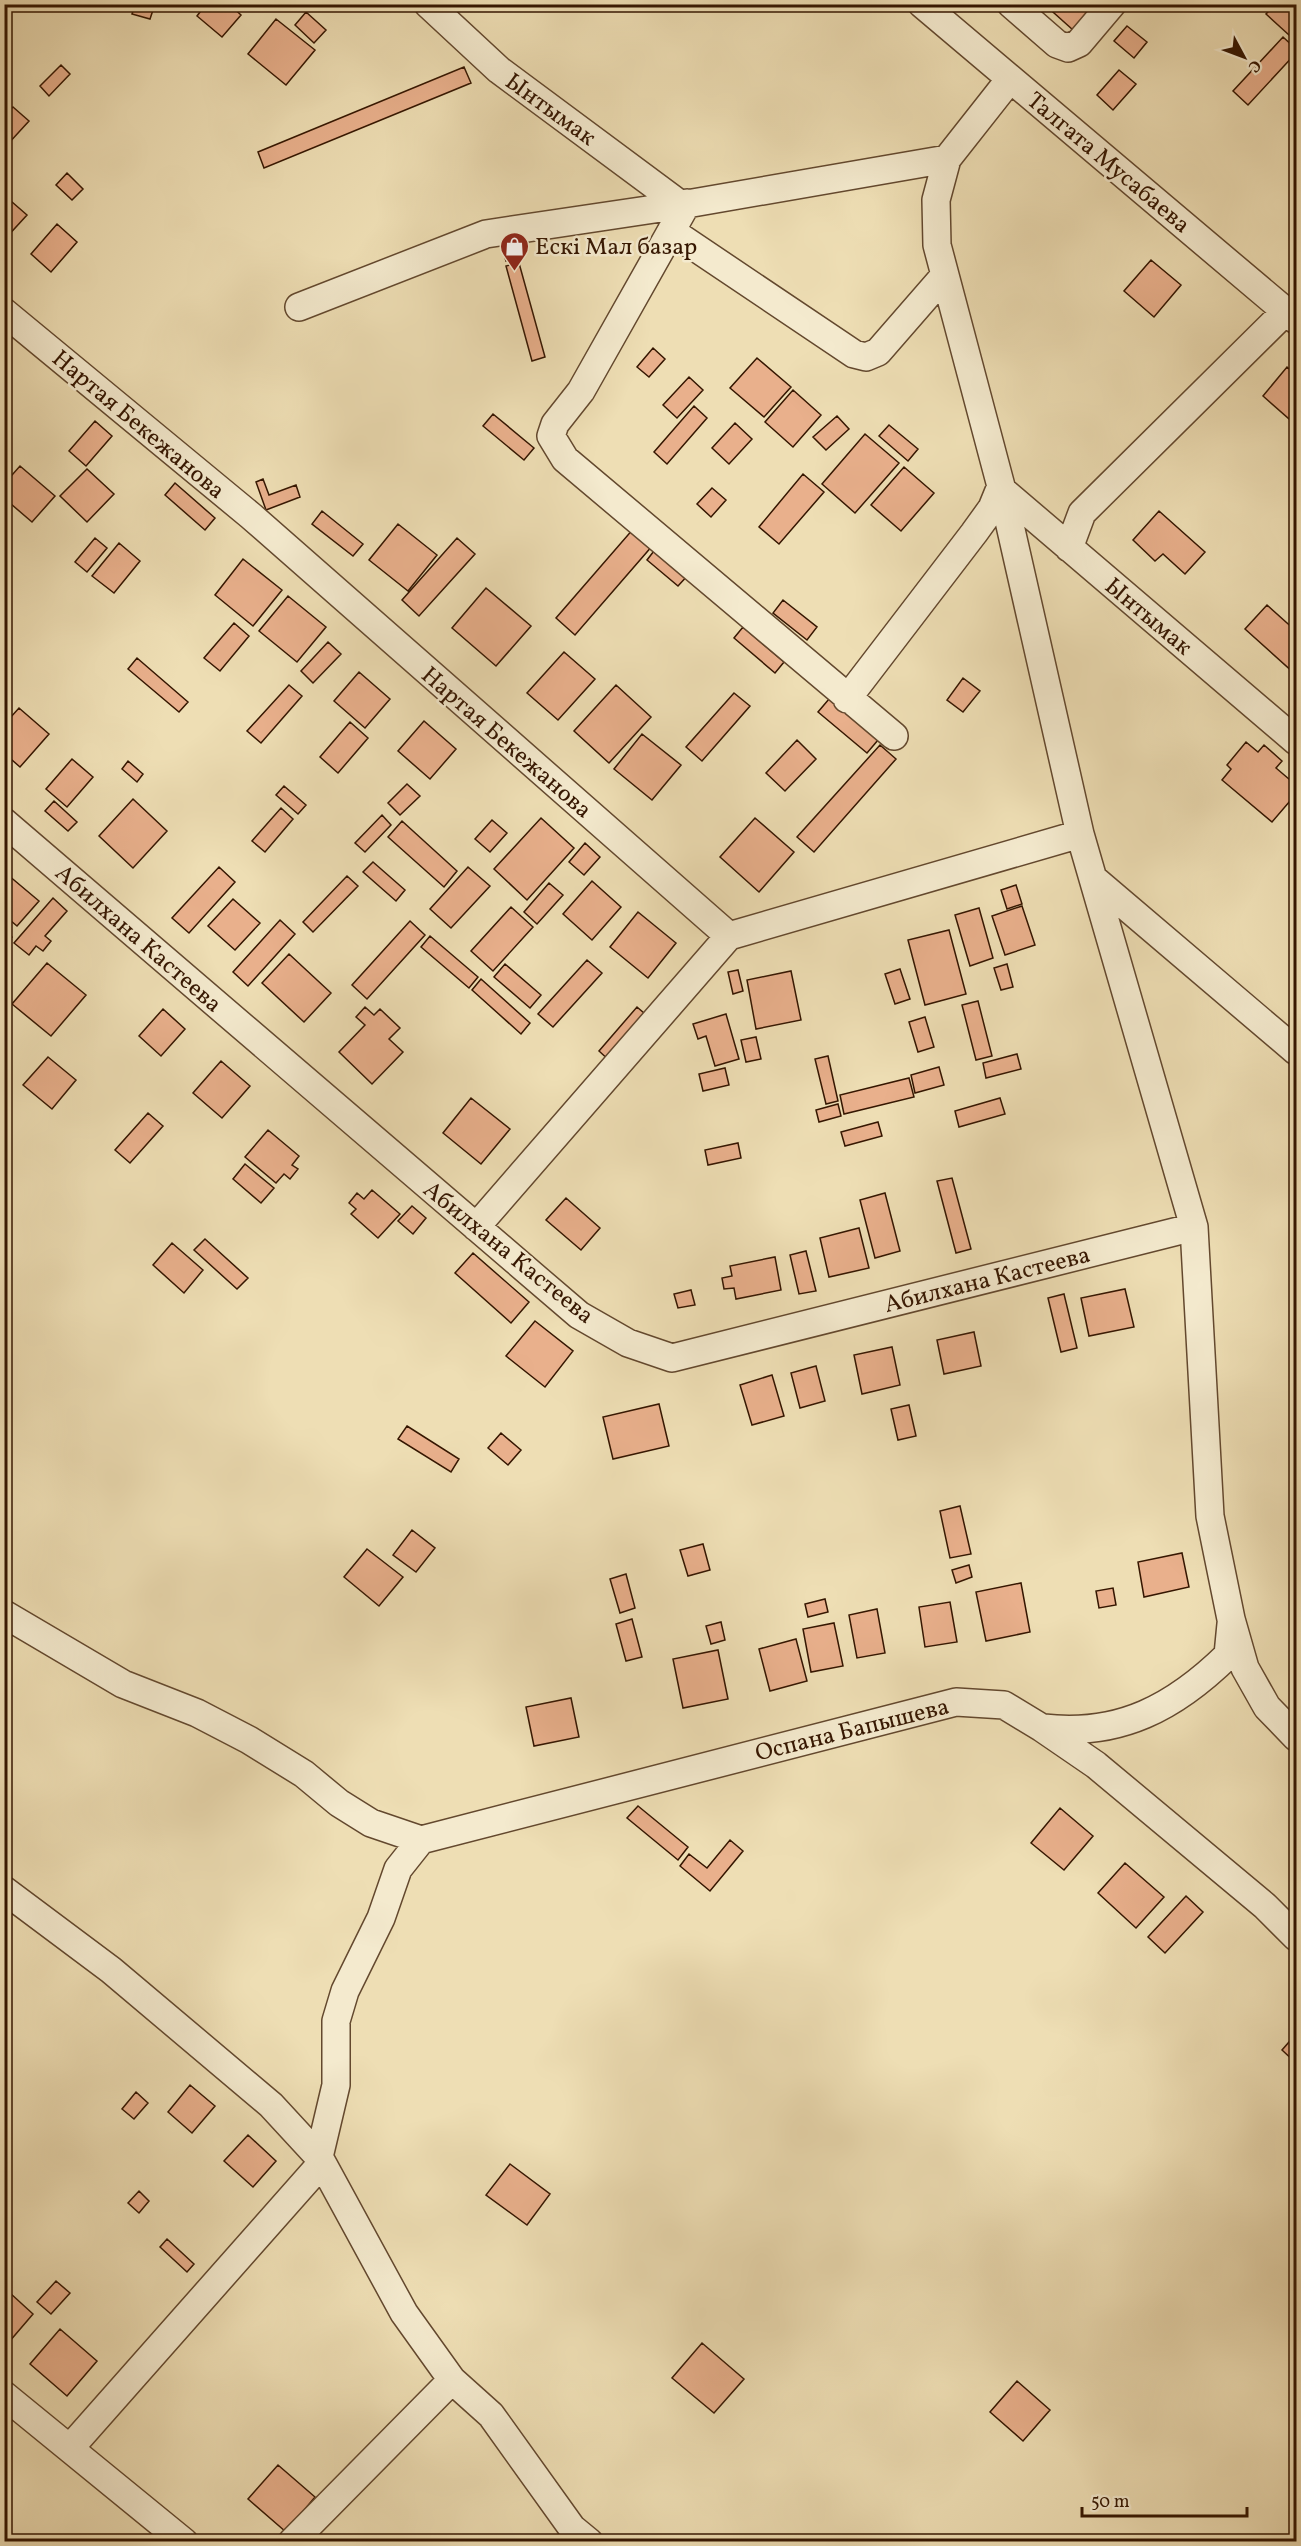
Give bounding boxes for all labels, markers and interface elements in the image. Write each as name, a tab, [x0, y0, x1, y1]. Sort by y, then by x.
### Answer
north arrow	[1214, 27, 1274, 87]
text: С	[1242, 54, 1265, 77]
street label: Ынтымак	[497, 66, 602, 155]
street label: Талгата Мусабаева	[1018, 85, 1197, 242]
shop icon: Ескі Мал базар	[498, 230, 530, 272]
place label: Ескі Мал базар	[535, 231, 697, 265]
street label: Нартая Бекежанова	[44, 343, 232, 508]
street label: Ынтымак	[1097, 571, 1199, 664]
street label: Нартая Бекежанова	[413, 660, 599, 827]
street label: Абилхана Кастеева	[47, 857, 229, 1022]
street label: Абилхана Кастеева	[415, 1174, 600, 1333]
street label: Абилхана Кастеева	[881, 1239, 1094, 1323]
street label: Оспана Бапышева	[752, 1690, 953, 1771]
scale bar	[1082, 2480, 1247, 2518]
text: 50 m	[1091, 2490, 1130, 2515]

